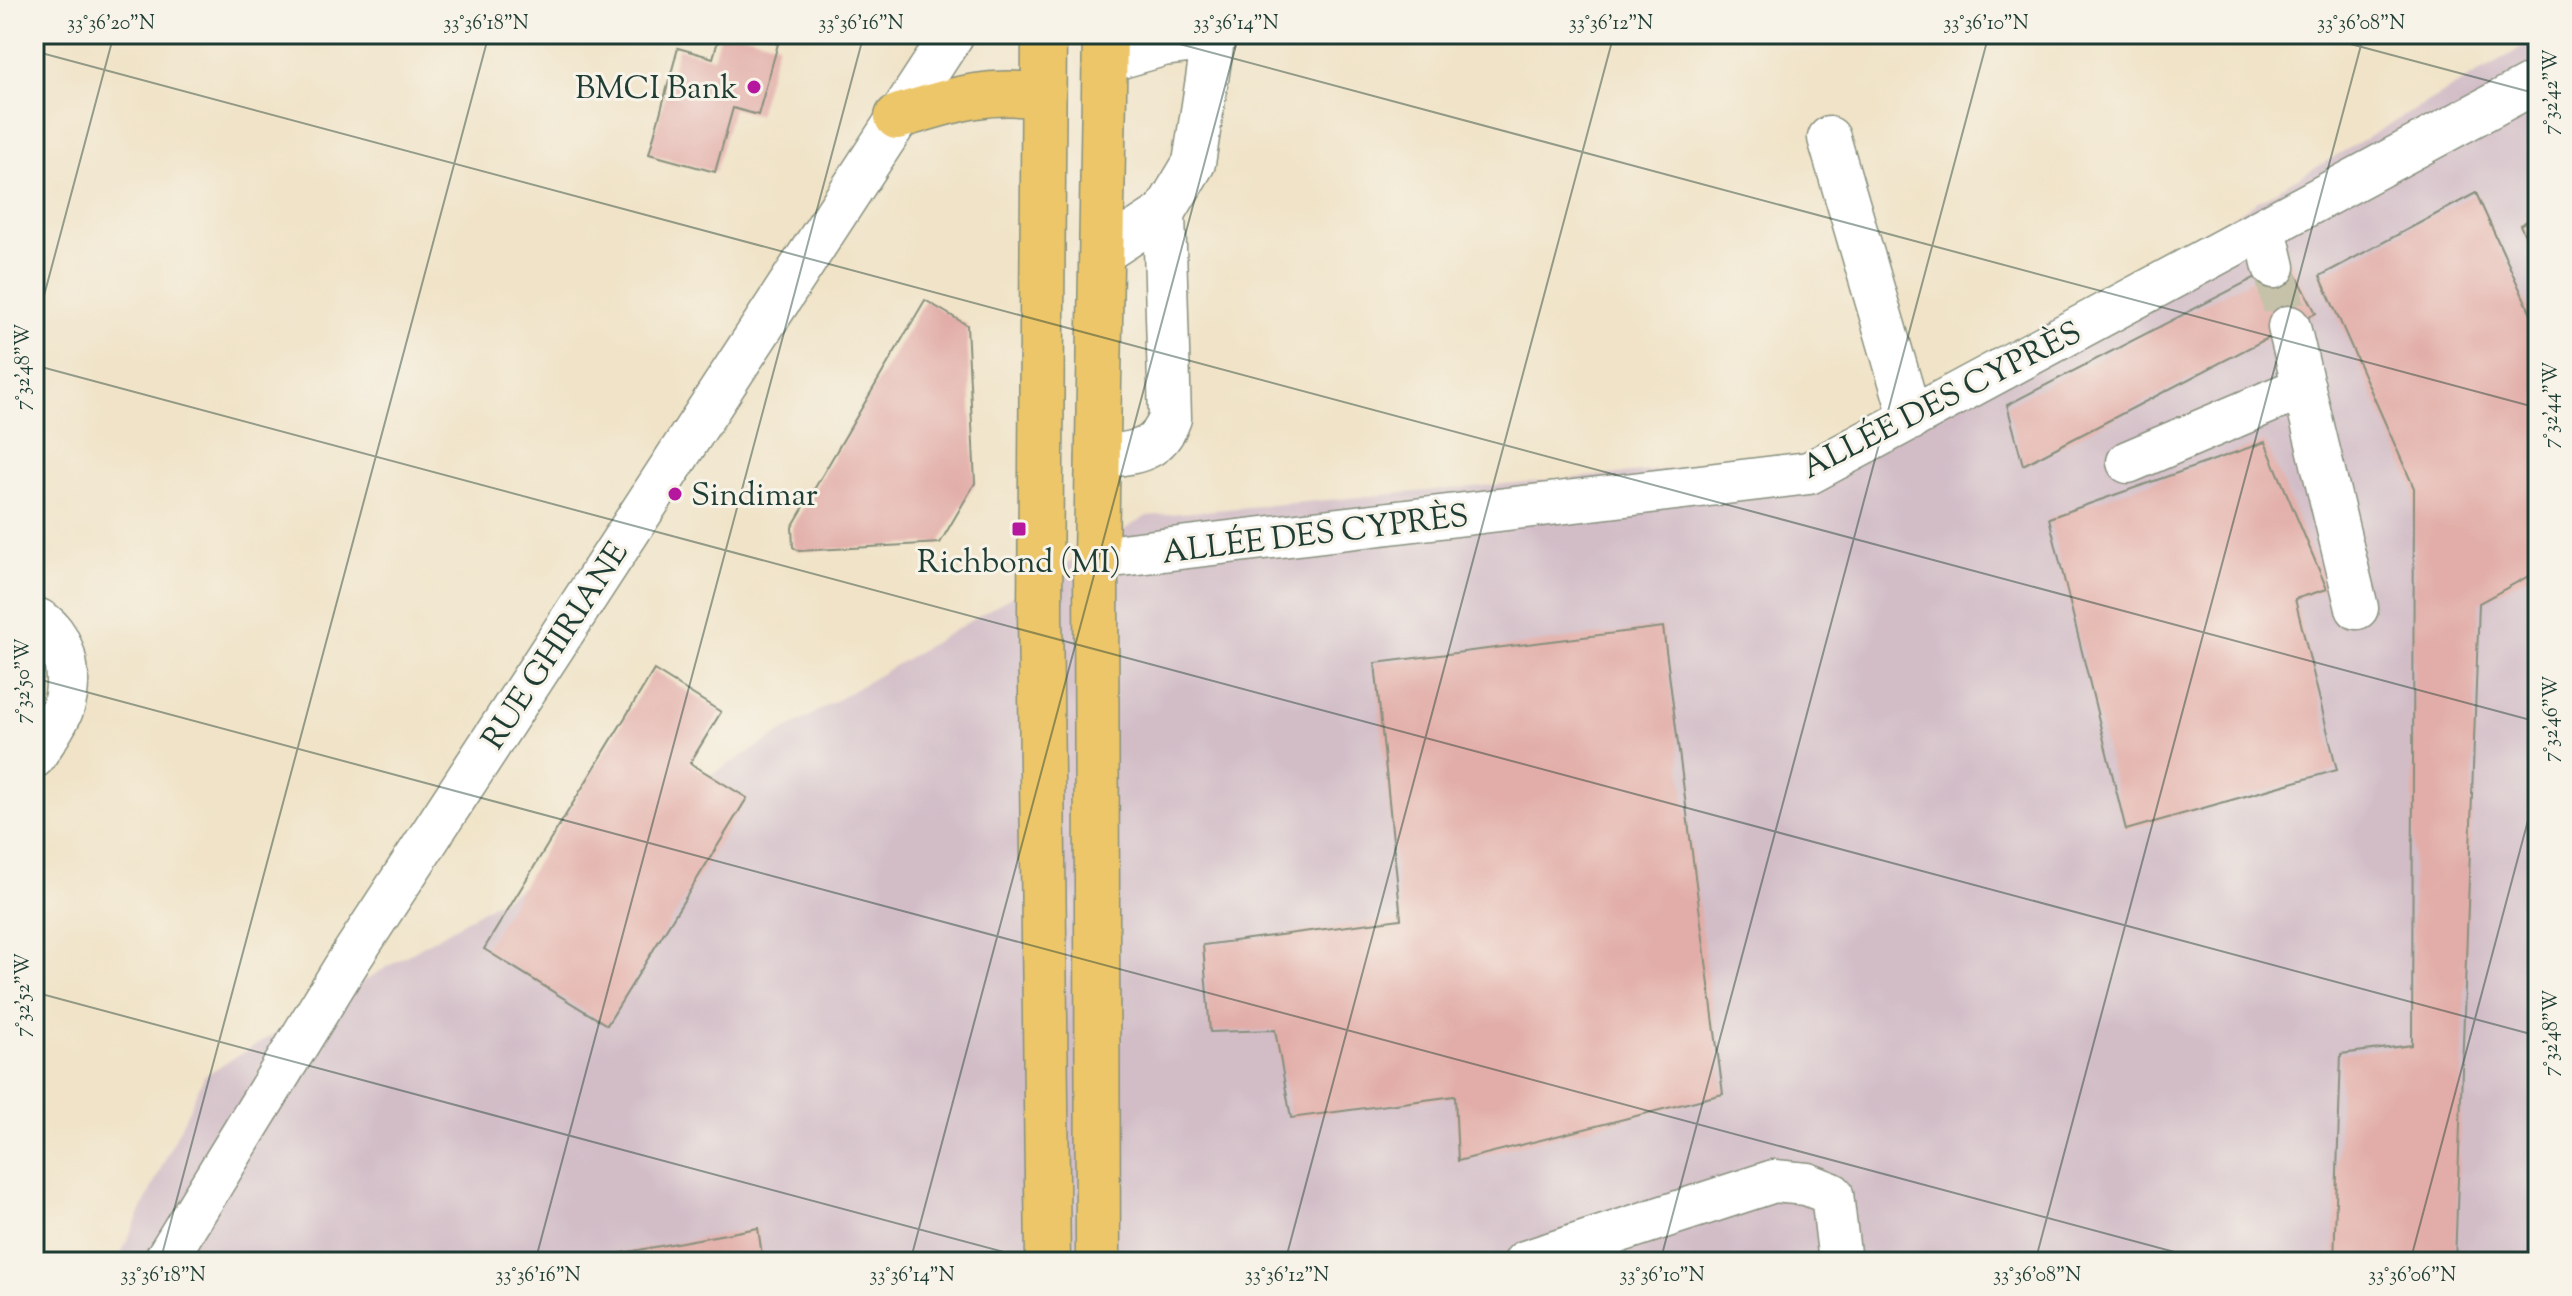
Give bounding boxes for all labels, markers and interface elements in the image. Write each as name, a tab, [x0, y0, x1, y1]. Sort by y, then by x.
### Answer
text: 33°36'20"N	[67, 10, 155, 39]
text: 33°36'18"N	[443, 10, 529, 39]
text: 33°36'16"N	[818, 10, 904, 39]
text: 33°36'14"N	[1193, 10, 1279, 39]
text: 33°36'12"N	[1569, 10, 1653, 39]
text: 33°36'10"N	[1943, 10, 2029, 39]
text: 33°36'08"N	[2317, 10, 2405, 39]
text: 7°32'42"W	[2538, 49, 2567, 135]
place label: BMCI Bank	[575, 67, 738, 113]
marker: BMCI Bank	[745, 78, 763, 96]
street label: ALLÉE DES CYPRÈS	[1794, 311, 2090, 492]
text: 7°32'48"W	[10, 324, 39, 410]
text: 7°32'44"W	[2538, 362, 2567, 448]
place label: Sindimar	[691, 474, 818, 520]
marker: Sindimar	[666, 485, 684, 503]
street label: ALLÉE DES CYPRÈS	[1159, 494, 1471, 578]
marker: Richbond (MI)	[1010, 520, 1028, 538]
street label: RUE GHIRIANE	[472, 534, 641, 760]
place label: Richbond (MI)	[917, 541, 1121, 587]
text: 7°32'50"W	[10, 638, 39, 724]
text: 7°32'46"W	[2538, 676, 2567, 762]
text: 7°32'52"W	[10, 953, 39, 1037]
text: 7°32'48"W	[2538, 990, 2567, 1076]
text: 33°36'18"N	[120, 1262, 206, 1291]
text: 33°36'16"N	[495, 1262, 581, 1291]
text: 33°36'14"N	[869, 1262, 955, 1291]
text: 33°36'12"N	[1245, 1262, 1329, 1291]
text: 33°36'10"N	[1619, 1262, 1705, 1291]
text: 33°36'08"N	[1993, 1262, 2081, 1291]
text: 33°36'06"N	[2368, 1262, 2456, 1291]

